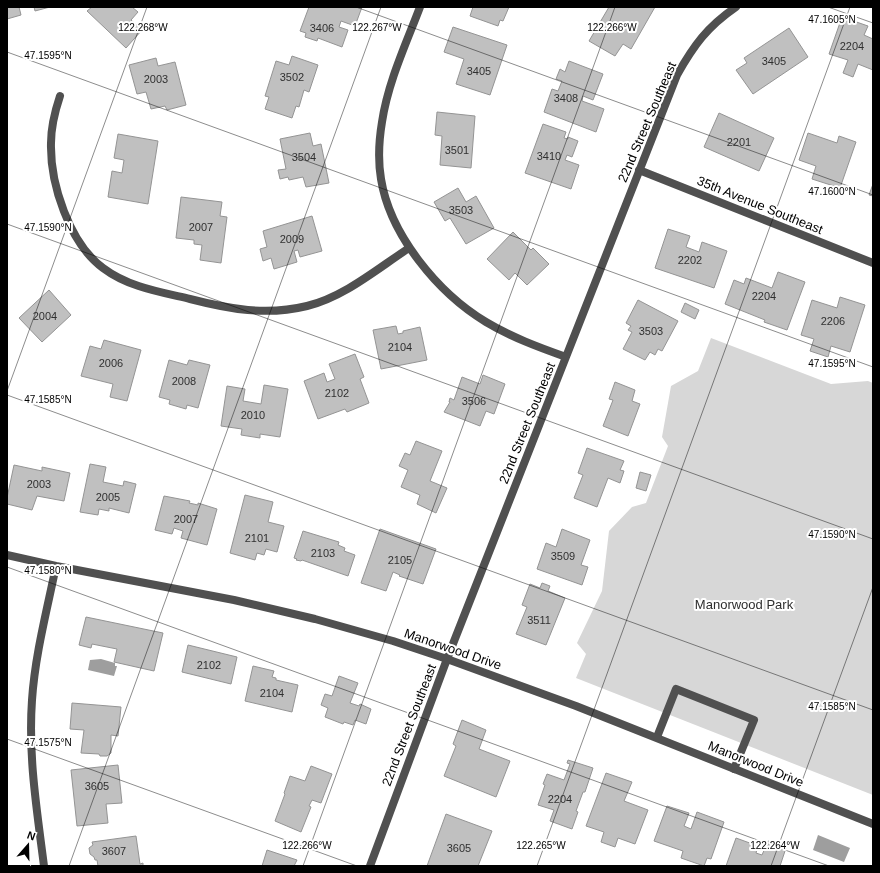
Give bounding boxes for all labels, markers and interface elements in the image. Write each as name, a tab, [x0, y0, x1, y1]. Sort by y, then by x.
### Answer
text: 47.1605°N	[808, 14, 856, 25]
text: 122.268°W	[118, 22, 168, 33]
house number: 3406	[310, 22, 334, 34]
text: 122.267°W	[352, 22, 402, 33]
text: 122.266°W	[587, 22, 637, 33]
house number: 2204	[840, 40, 864, 52]
text: 47.1595°N	[24, 50, 72, 61]
house number: 3405	[762, 55, 786, 67]
street label: 22nd Street Southeast	[615, 59, 679, 184]
house number: 3405	[467, 65, 491, 77]
house number: 3502	[280, 71, 304, 83]
house number: 2003	[144, 73, 168, 85]
house number: 3408	[554, 92, 578, 104]
house number: 2201	[727, 136, 751, 148]
house number: 3501	[445, 144, 469, 156]
house number: 3410	[537, 150, 561, 162]
house number: 3504	[292, 151, 316, 163]
street label: 35th Avenue Southeast	[695, 173, 825, 237]
text: 47.1600°N	[808, 186, 856, 197]
house number: 3503	[449, 204, 473, 216]
house number: 2007	[189, 221, 213, 233]
text: 47.1590°N	[24, 222, 72, 233]
house number: 2009	[280, 233, 304, 245]
house number: 2202	[678, 254, 702, 266]
house number: 2204	[752, 290, 776, 302]
house number: 2004	[33, 310, 57, 322]
house number: 2206	[821, 315, 845, 327]
house number: 3503	[639, 325, 663, 337]
house number: 2104	[388, 341, 412, 353]
house number: 2006	[99, 357, 123, 369]
text: 47.1595°N	[808, 358, 856, 369]
street label: 22nd Street Southeast	[496, 360, 558, 486]
house number: 2008	[172, 375, 196, 387]
house number: 2102	[325, 387, 349, 399]
text: 47.1585°N	[24, 394, 72, 405]
house number: 3506	[462, 395, 486, 407]
house number: 2010	[241, 409, 265, 421]
house number: 2003	[27, 478, 51, 490]
house number: 2005	[96, 491, 120, 503]
house number: 2007	[174, 513, 198, 525]
text: 47.1590°N	[808, 529, 856, 540]
house number: 2101	[245, 532, 269, 544]
house number: 2103	[311, 547, 335, 559]
house number: 3509	[551, 550, 575, 562]
house number: 2105	[388, 554, 412, 566]
text: 47.1580°N	[24, 565, 72, 576]
park label: Manorwood Park	[695, 597, 794, 612]
house number: 3511	[527, 614, 551, 626]
street label: Manorwood Drive	[402, 625, 504, 673]
house number: 2102	[197, 659, 221, 671]
street label: 22nd Street Southeast	[379, 662, 439, 788]
house number: 2104	[260, 687, 284, 699]
text: 47.1585°N	[808, 701, 856, 712]
text: 47.1575°N	[24, 737, 72, 748]
street label: Manorwood Drive	[706, 738, 806, 790]
house number: 3605	[85, 780, 109, 792]
house number: 2204	[548, 793, 572, 805]
north arrow	[8, 825, 48, 865]
text: N	[26, 829, 37, 843]
text: 122.266°W	[282, 840, 332, 851]
text: 122.265°W	[516, 840, 566, 851]
text: 122.264°W	[750, 840, 800, 851]
house number: 3605	[447, 842, 471, 854]
house number: 3607	[102, 845, 126, 857]

